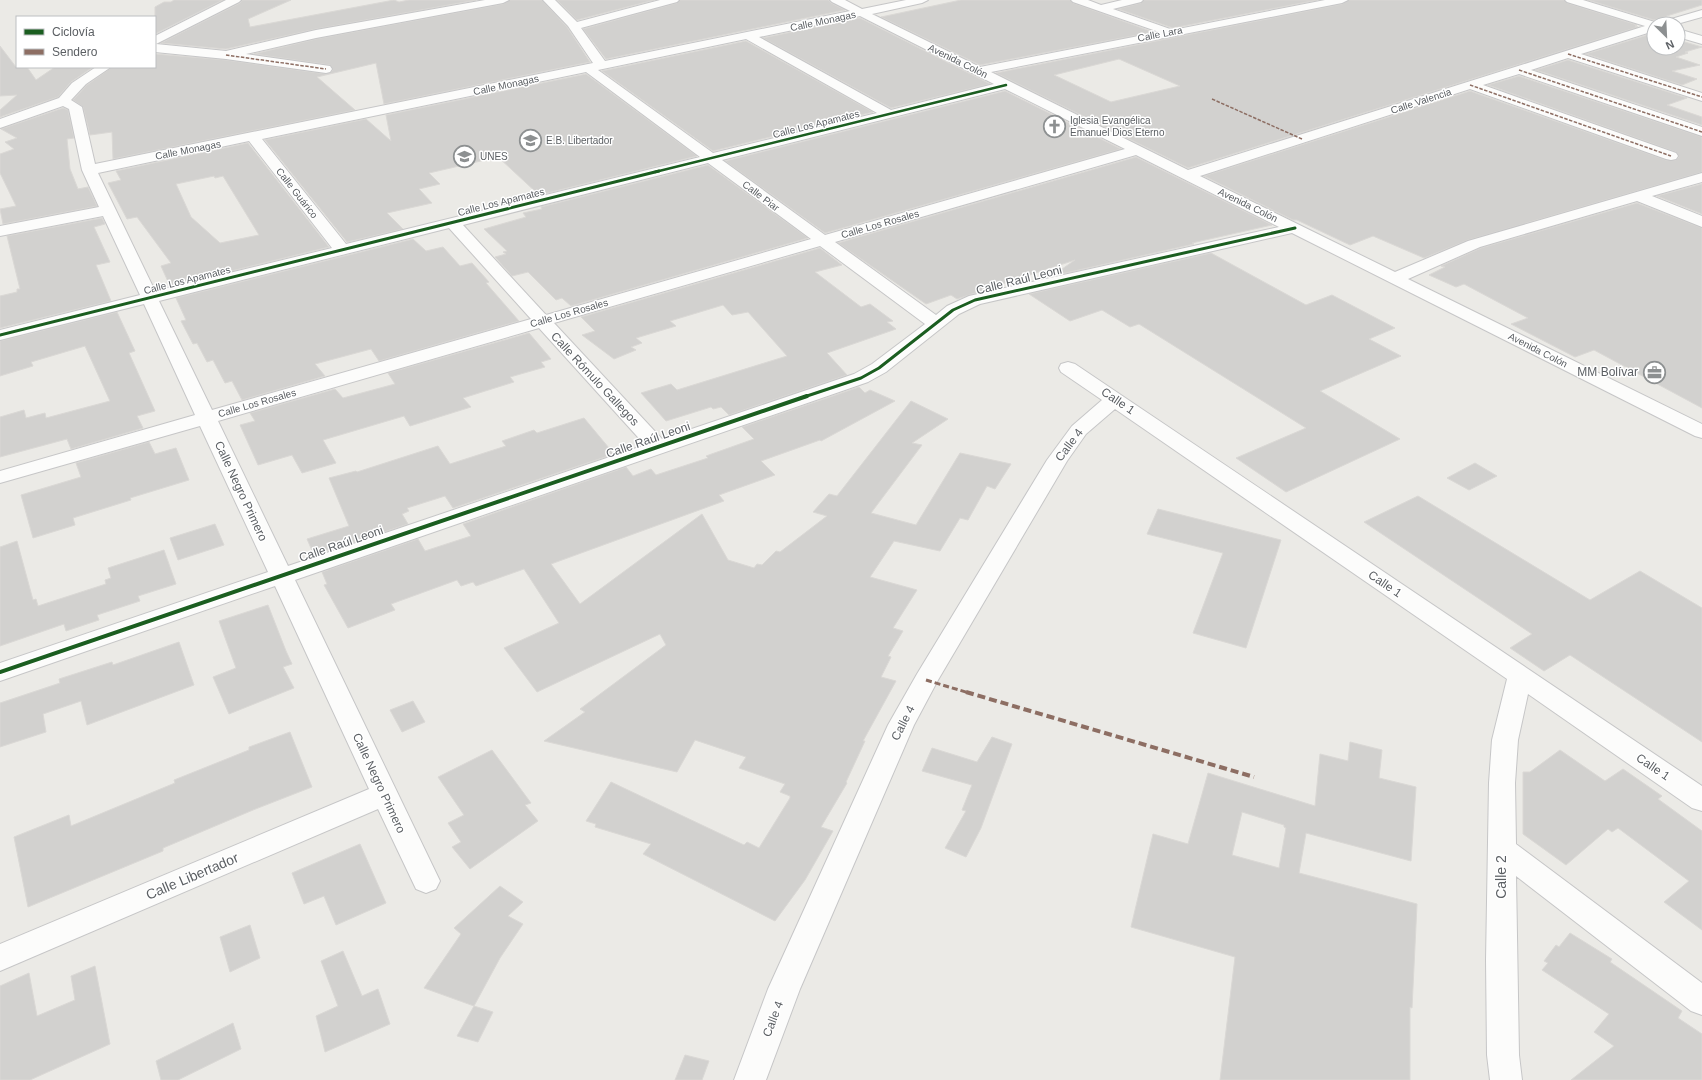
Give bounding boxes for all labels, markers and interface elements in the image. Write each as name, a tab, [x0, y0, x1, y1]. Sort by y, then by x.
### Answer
street label: Calle Monagas	[789, 9, 857, 33]
legend	[16, 16, 156, 68]
north arrow	[1646, 16, 1686, 56]
street label: Calle Lara	[1137, 24, 1184, 44]
text: Ciclovía	[52, 25, 95, 39]
text: N	[1664, 38, 1676, 52]
street label: Avenida Colón	[926, 42, 990, 80]
text: Sendero	[52, 45, 98, 59]
street label: Calle Monagas	[472, 73, 540, 97]
street label: Calle Valencia	[1389, 86, 1453, 116]
street label: Calle Los Apamates	[772, 108, 860, 140]
church icon: Iglesia Evangélica Emanuel Dios Eterno	[1042, 113, 1068, 139]
place label: Iglesia Evangélica Emanuel Dios Eterno	[1070, 115, 1165, 138]
school or university icon: E.B. Libertador	[518, 127, 544, 153]
place label: E.B. Libertador	[546, 135, 613, 146]
street label: Calle Monagas	[154, 138, 222, 162]
school or university icon: UNES	[451, 143, 477, 169]
place label: UNES	[480, 151, 508, 162]
street label: Calle Guárico	[274, 166, 320, 221]
street label: Calle Piar	[740, 179, 782, 214]
street label: Calle Los Apamates	[457, 186, 545, 218]
street label: Avenida Colón	[1216, 186, 1280, 224]
street label: Calle Los Rosales	[840, 208, 920, 240]
street label: Calle Raúl Leoni	[975, 263, 1063, 297]
street label: Calle Los Apamates	[143, 264, 231, 296]
street label: Calle Los Rosales	[529, 297, 609, 329]
street label: Calle Rómulo Gallegos	[548, 329, 642, 429]
street label: Avenida Colón	[1507, 330, 1569, 370]
office icon: MM Bolívar	[1641, 359, 1667, 385]
place label: MM Bolívar	[1577, 365, 1638, 379]
street label: Calle 1	[1099, 385, 1138, 417]
street label: Calle Los Rosales	[217, 387, 297, 419]
street label: Calle Raúl Leoni	[604, 419, 692, 461]
street label: Calle 4	[1052, 426, 1086, 464]
street label: Calle Negro Primero	[212, 439, 270, 544]
street label: Calle Raúl Leoni	[297, 523, 385, 565]
street label: Calle 1	[1366, 568, 1405, 600]
street label: Calle 4	[888, 703, 918, 743]
street label: Calle Negro Primero	[350, 731, 408, 836]
street label: Calle 1	[1634, 751, 1673, 783]
street label: Calle Libertador	[143, 849, 241, 903]
street label: Calle 2	[1493, 855, 1509, 899]
street label: Calle 4	[760, 999, 786, 1039]

